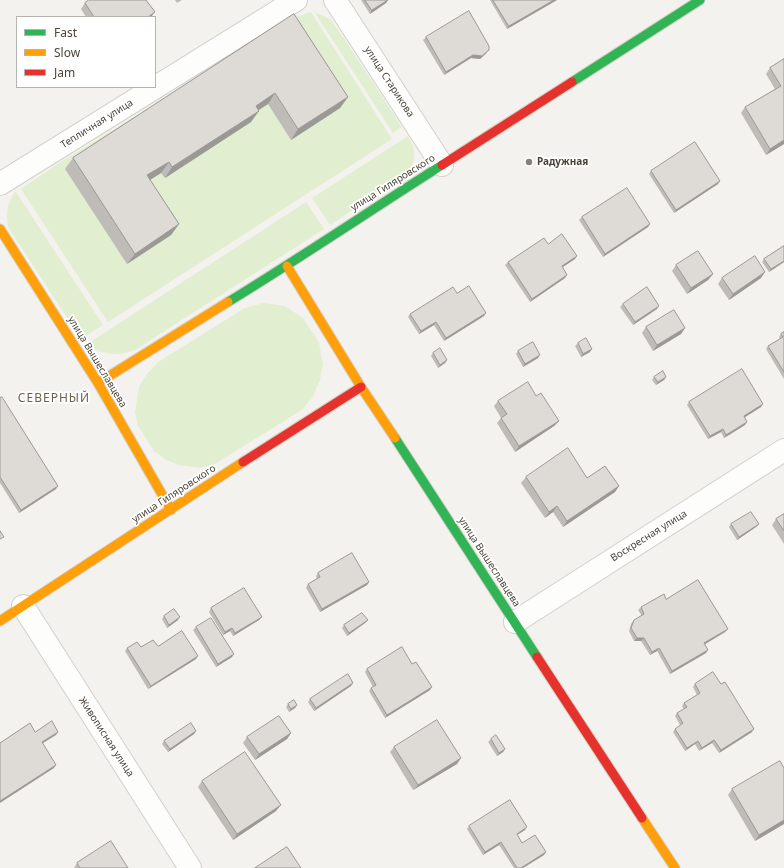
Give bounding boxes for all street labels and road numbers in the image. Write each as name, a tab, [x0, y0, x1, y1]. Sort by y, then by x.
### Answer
street label: улица Старикова	[362, 44, 416, 120]
street label: Тепличная улица	[59, 97, 135, 151]
street label: улица Гиляровского	[348, 152, 438, 214]
street label: улица Вышеславцева	[65, 314, 129, 410]
street label: улица Гиляровского	[130, 462, 218, 526]
street label: Воскресная улица	[609, 508, 689, 564]
street label: улица Вышеславцева	[456, 515, 522, 609]
street label: Живописная улица	[76, 695, 136, 779]

